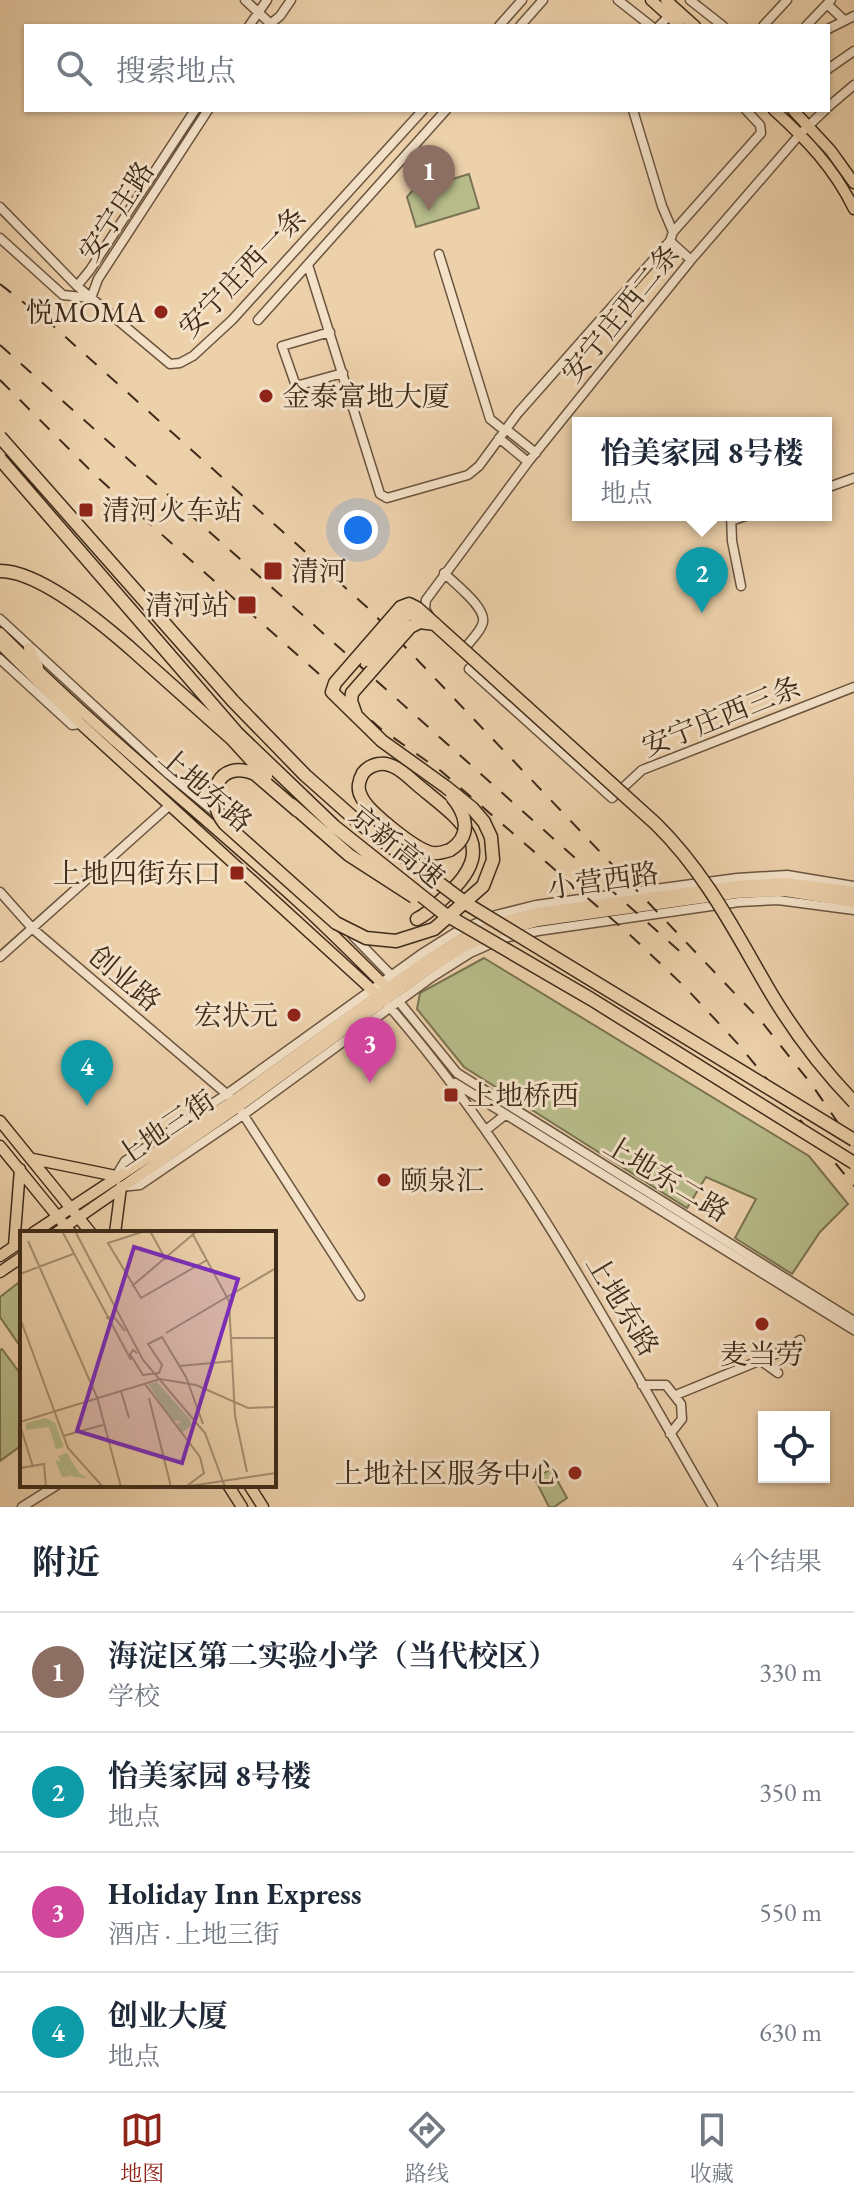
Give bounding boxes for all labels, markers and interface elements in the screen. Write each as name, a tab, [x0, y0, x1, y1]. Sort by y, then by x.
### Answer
search box	[24, 24, 830, 112]
icon: search	[52, 46, 96, 90]
text: 搜索地点	[116, 51, 236, 90]
pin: 1	[403, 145, 455, 211]
street label: 安宁庄路	[70, 154, 162, 268]
street label: 安宁庄西一条	[171, 199, 313, 345]
street label: 安宁庄西二条	[553, 236, 687, 390]
place label: 悦MOMA	[26, 294, 146, 330]
marker: 悦MOMA	[152, 303, 170, 321]
place label: 金泰富地大厦	[282, 378, 450, 414]
marker: 金泰富地大厦	[257, 387, 275, 405]
popup	[572, 417, 832, 521]
text: 怡美家园 8号楼	[601, 433, 803, 472]
text: 地点	[601, 476, 653, 510]
place label: 清河火车站	[102, 492, 242, 528]
marker: 清河火车站	[77, 501, 95, 519]
your location	[338, 510, 378, 550]
pin: 2	[676, 547, 728, 613]
place label: 清河	[291, 553, 347, 589]
marker: 清河	[262, 560, 284, 582]
place label: 清河站	[145, 587, 229, 623]
marker: 清河站	[236, 594, 258, 616]
street label: 安宁庄西三条	[636, 668, 806, 764]
street label: 上地东路	[152, 739, 260, 839]
street label: 京新高速	[342, 797, 452, 895]
street label: 小营西路	[545, 854, 661, 906]
place label: 上地四街东口	[53, 855, 221, 891]
marker: 上地四街东口	[228, 864, 246, 882]
street label: 创业路	[81, 937, 169, 1019]
place label: 宏状元	[194, 997, 278, 1033]
marker: 宏状元	[285, 1006, 303, 1024]
pin: 3	[344, 1017, 396, 1083]
pin: 4	[61, 1040, 113, 1106]
place label: 上地桥西	[467, 1077, 579, 1113]
street label: 上地三街	[109, 1082, 221, 1174]
marker: 上地桥西	[442, 1086, 460, 1104]
street label: 上地东二路	[598, 1127, 736, 1229]
place label: 颐泉汇	[400, 1162, 484, 1198]
marker: 颐泉汇	[375, 1171, 393, 1189]
inset map	[20, 1231, 276, 1487]
street label: 上地东路	[579, 1248, 667, 1362]
marker: 麦当劳	[753, 1315, 771, 1333]
place label: 麦当劳	[720, 1336, 804, 1372]
map controls	[758, 1411, 830, 1483]
button: locate	[758, 1411, 830, 1483]
place label: 上地社区服务中心	[335, 1455, 559, 1491]
marker: 上地社区服务中心	[566, 1464, 584, 1482]
text: 附近	[32, 1540, 100, 1584]
text: 4个结果	[732, 1544, 822, 1578]
text: 海淀区第二实验小学（当代校区）	[108, 1636, 558, 1675]
text: 1	[51, 1655, 65, 1689]
text: 330 m	[759, 1655, 822, 1689]
text: 学校	[108, 1679, 160, 1713]
text: 怡美家园 8号楼	[108, 1756, 311, 1795]
text: 2	[51, 1775, 65, 1809]
text: 350 m	[759, 1775, 822, 1809]
text: 地点	[108, 1799, 160, 1833]
text: Holiday Inn Express	[108, 1874, 362, 1913]
text: 3	[51, 1895, 65, 1929]
text: 550 m	[759, 1895, 822, 1929]
text: 酒店 · 上地三街	[108, 1917, 280, 1951]
text: 创业大厦	[108, 1996, 228, 2035]
text: 4	[51, 2015, 65, 2049]
text: 630 m	[759, 2015, 822, 2049]
text: 地点	[108, 2039, 160, 2073]
tab: 地图	[120, 2108, 164, 2188]
tab: 路线	[405, 2108, 449, 2188]
tab: 收藏	[690, 2108, 734, 2188]

